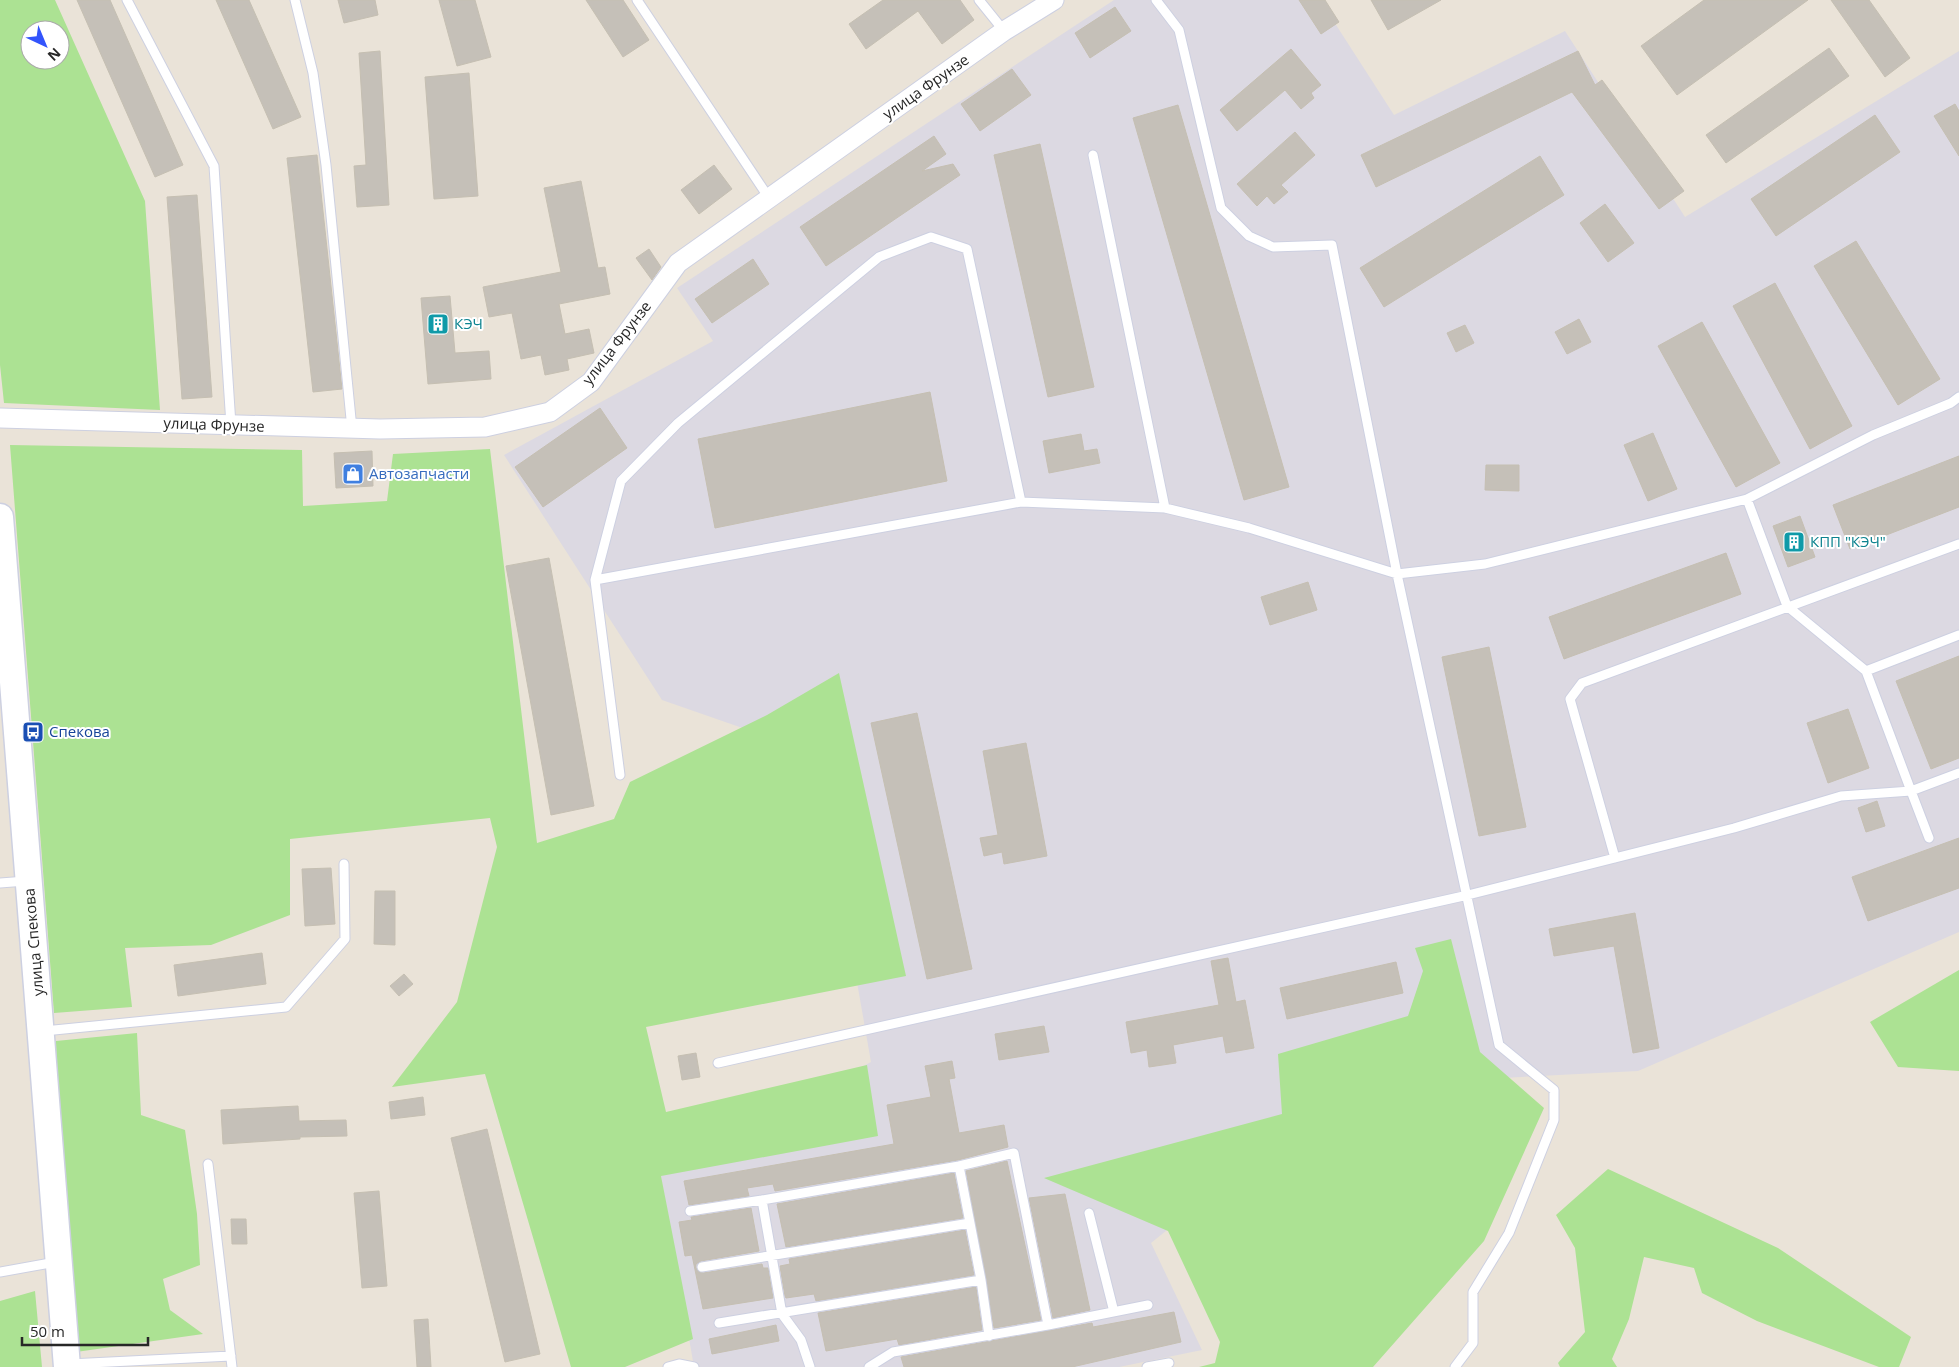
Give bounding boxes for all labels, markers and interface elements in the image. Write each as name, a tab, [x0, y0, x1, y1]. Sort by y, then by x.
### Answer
north arrow	[20, 20, 70, 70]
text: N	[44, 44, 65, 66]
street label: улица Фрунзе	[878, 49, 973, 123]
street label: улица Фрунзе	[577, 296, 655, 388]
building icon: КЭЧ	[426, 312, 450, 336]
place label: КЭЧ	[454, 313, 483, 333]
street label: улица Фрунзе	[163, 412, 265, 436]
shop icon: Автозапчасти	[341, 462, 365, 486]
place label: Автозапчасти	[369, 463, 469, 483]
building icon: КПП "КЭЧ"	[1782, 530, 1806, 554]
place label: КПП "КЭЧ"	[1810, 531, 1886, 551]
bus stop icon: Спекова	[21, 720, 45, 744]
place label: Спекова	[49, 721, 110, 741]
street label: улица Спекова	[18, 887, 48, 997]
scale bar	[22, 1314, 149, 1346]
text: 50 m	[30, 1321, 65, 1341]

